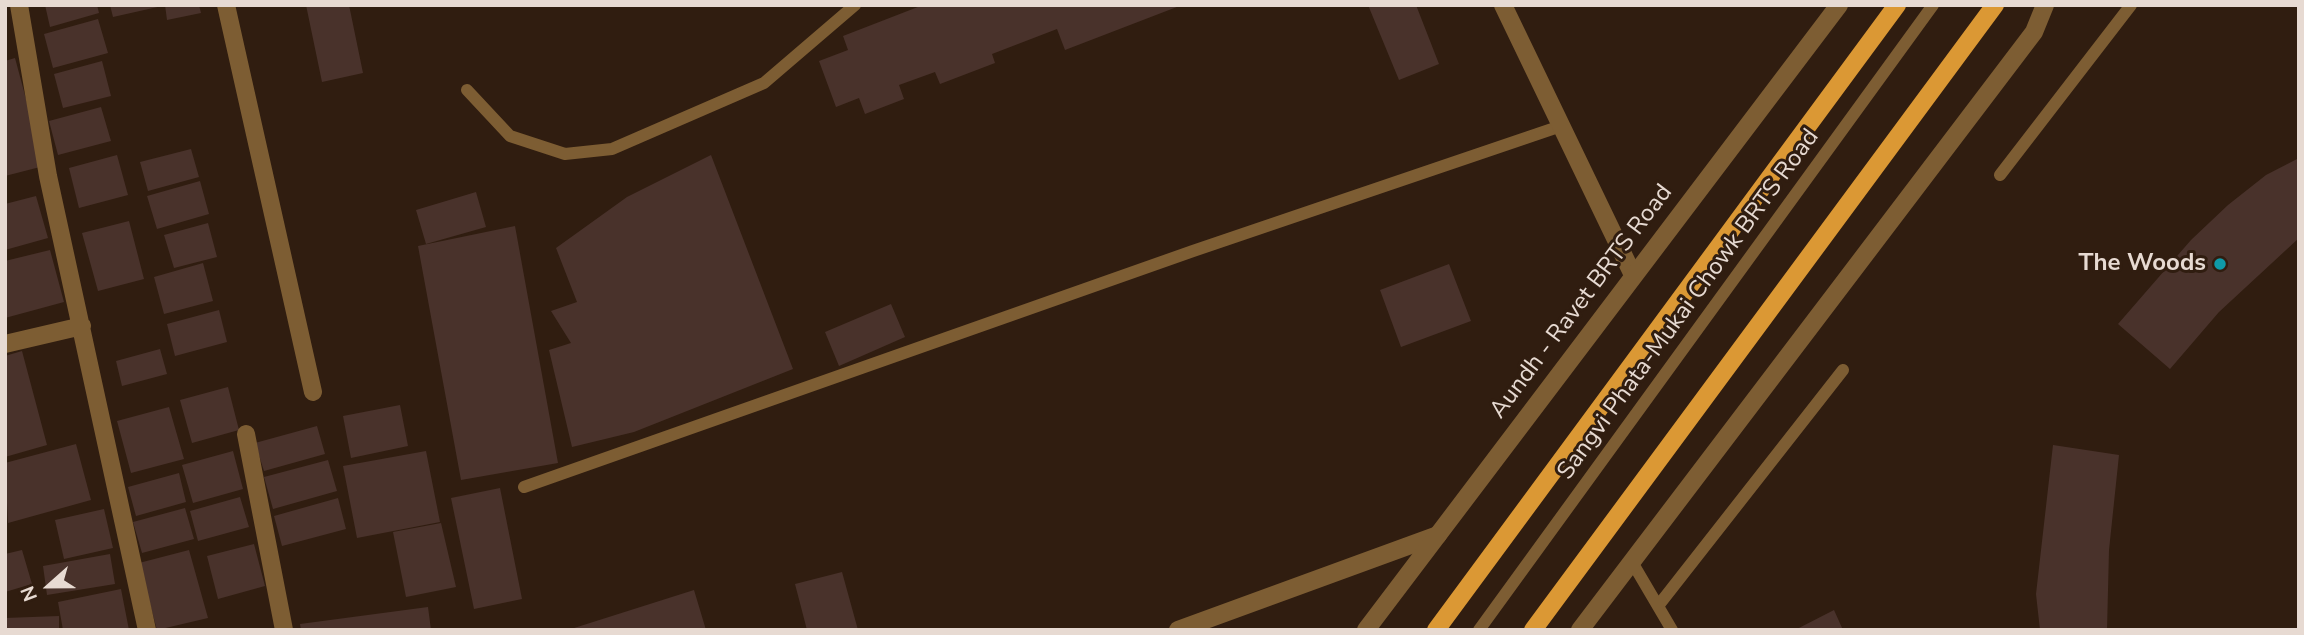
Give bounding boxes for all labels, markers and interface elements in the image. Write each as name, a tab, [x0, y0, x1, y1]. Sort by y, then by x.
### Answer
street label: Sangvi Phata-Mukai Chowk BRTS Road	[1552, 124, 1826, 486]
street label: Aundh - Ravet BRTS Road	[1485, 179, 1679, 425]
place label: The Woods	[2079, 250, 2206, 278]
marker: The Woods	[2212, 256, 2228, 272]
north arrow	[14, 551, 84, 621]
text: N	[15, 582, 44, 605]

